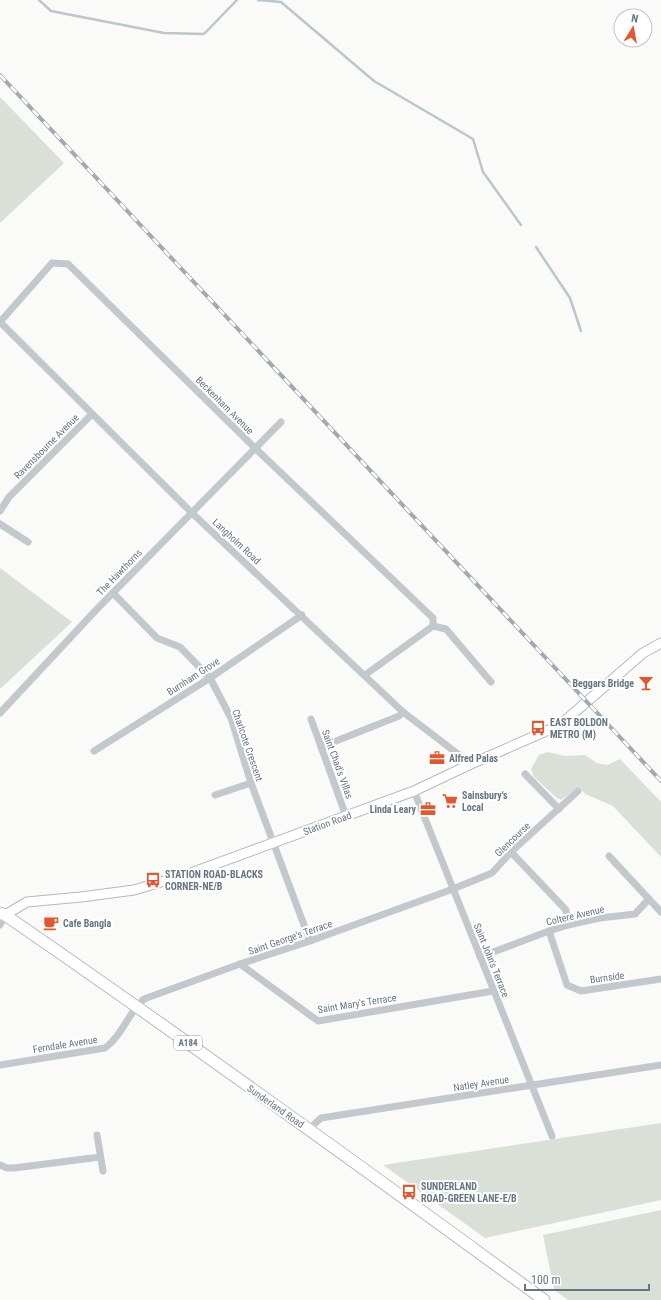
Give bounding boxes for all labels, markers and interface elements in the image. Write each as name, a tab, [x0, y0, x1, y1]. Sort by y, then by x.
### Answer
north arrow	[613, 8, 653, 48]
text: N	[630, 12, 640, 26]
street label: Beckenham Avenue	[194, 374, 256, 437]
street label: Ravensbourne Avenue	[12, 412, 81, 481]
street label: Langholm Road	[210, 516, 263, 566]
street label: The Hawthorns	[95, 547, 144, 598]
street label: Burnham Grove	[165, 655, 222, 697]
bar icon: Beggars Bridge	[637, 674, 655, 692]
place label: Beggars Bridge	[572, 678, 634, 689]
street label: Charlcote Crescent	[230, 708, 265, 783]
place label: EAST BOLDON METRO (M)	[550, 717, 608, 741]
bus stop icon: EAST BOLDON METRO (M)	[529, 719, 547, 737]
street label: Saint Chad's Villas	[320, 728, 355, 801]
office icon: Alfred Palas	[428, 749, 446, 767]
place label: Alfred Palas	[449, 753, 499, 764]
place label: Sainsbury's Local	[462, 790, 508, 813]
supermarket icon: Sainsbury's Local	[441, 792, 459, 810]
office icon: Linda Leary	[419, 800, 437, 818]
place label: Linda Leary	[370, 804, 417, 815]
street label: Station Road	[302, 810, 353, 837]
street label: Glencourse	[493, 820, 532, 859]
place label: STATION ROAD-BLACKS CORNER-NE/B	[165, 869, 263, 892]
bus stop icon: STATION ROAD-BLACKS CORNER-NE/B	[144, 871, 162, 889]
street label: Coltere Avenue	[545, 903, 606, 928]
cafe icon: Cafe Bangla	[42, 914, 60, 932]
place label: Cafe Bangla	[63, 918, 111, 929]
street label: Saint George's Terrace	[247, 918, 334, 957]
street label: Saint John's Terrace	[472, 922, 512, 999]
street label: Burnside	[589, 970, 625, 985]
street label: Saint Mary's Terrace	[317, 992, 398, 1015]
street label: Ferndale Avenue	[32, 1034, 98, 1055]
road number: A184	[174, 1036, 202, 1050]
street label: Natley Avenue	[453, 1074, 510, 1093]
street label: Sunderland Road	[245, 1083, 306, 1130]
place label: SUNDERLAND ROAD-GREEN LANE-E/B	[421, 1181, 517, 1204]
bus stop icon: SUNDERLAND ROAD-GREEN LANE-E/B	[400, 1183, 418, 1201]
scale bar	[525, 1266, 649, 1292]
text: 100 m	[531, 1273, 561, 1287]

